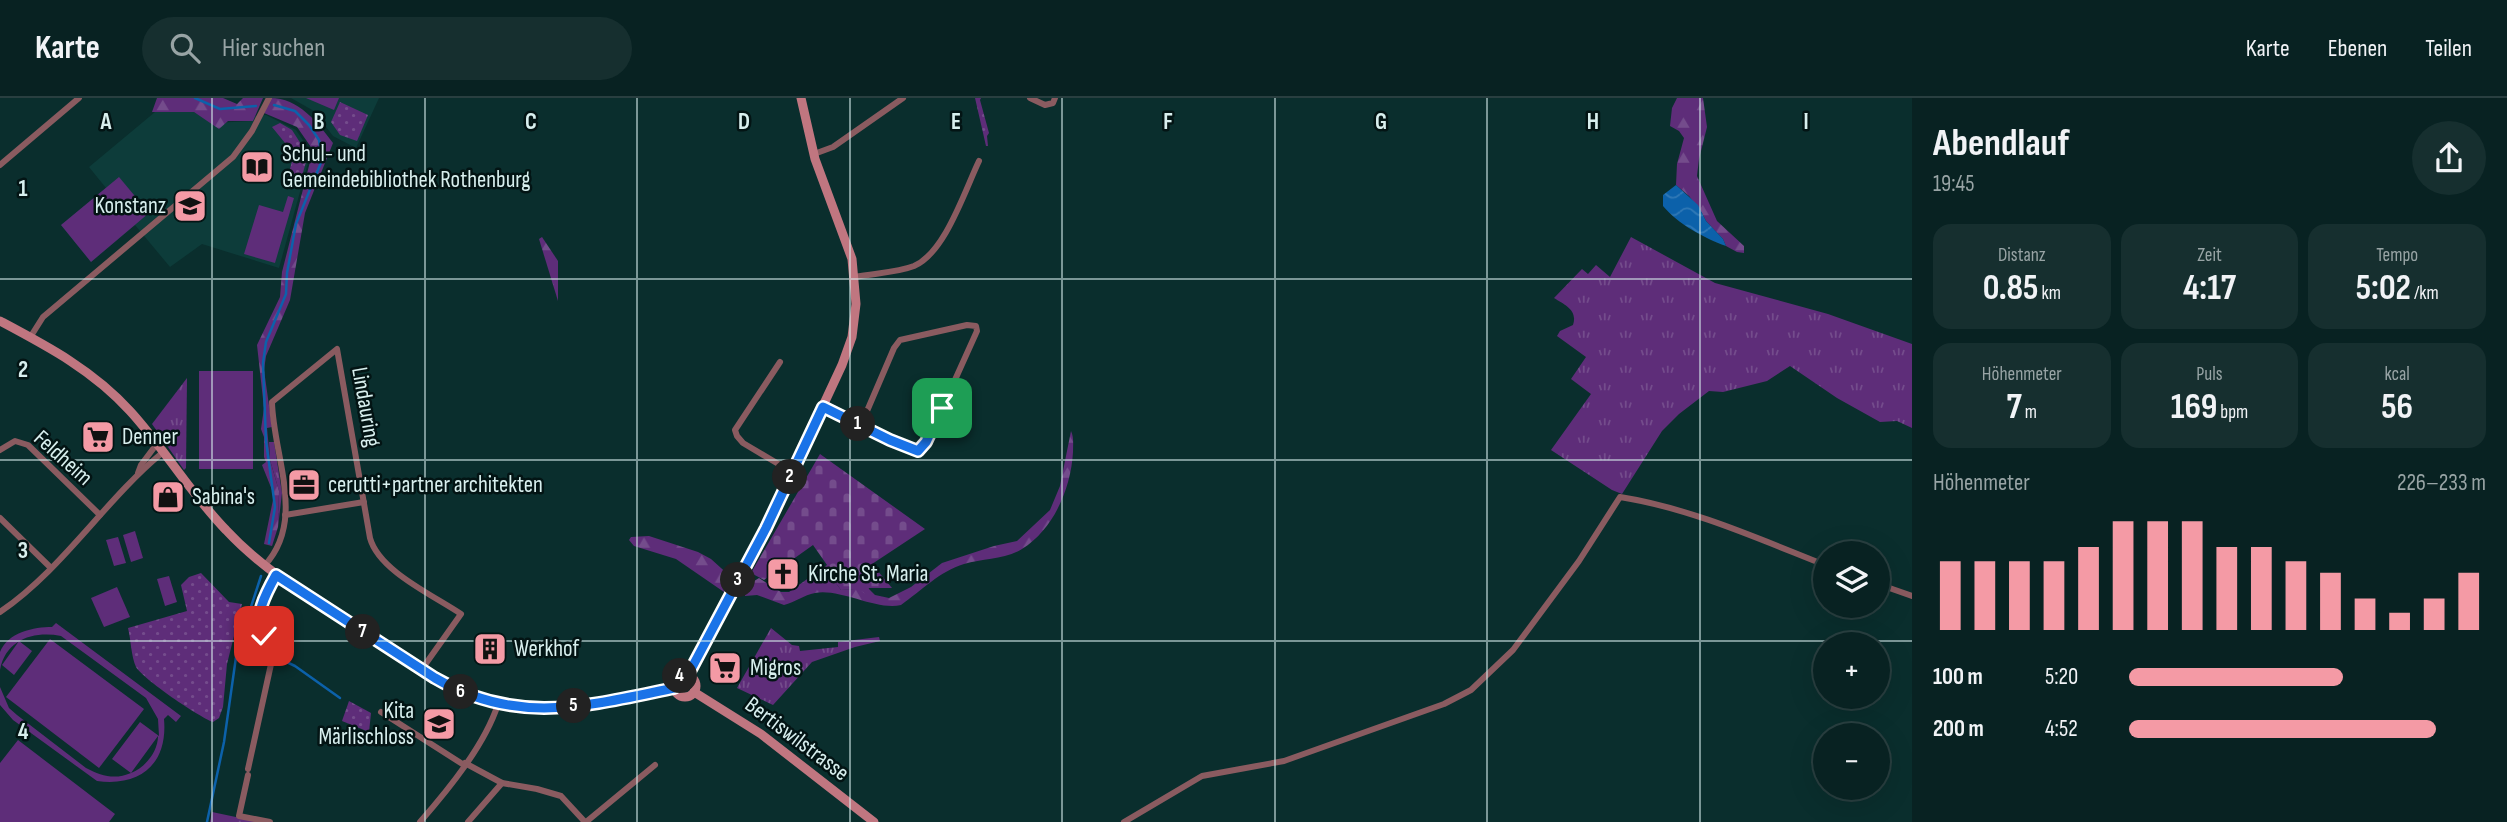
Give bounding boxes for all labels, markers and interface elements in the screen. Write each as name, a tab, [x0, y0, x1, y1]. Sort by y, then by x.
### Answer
search box	[142, 17, 632, 80]
text: Karte	[35, 28, 100, 68]
icon: search	[166, 29, 204, 67]
text: Hier suchen	[222, 33, 325, 64]
text: Karte	[2246, 34, 2290, 63]
text: Ebenen	[2328, 34, 2387, 63]
text: Teilen	[2425, 34, 2472, 63]
text: A	[100, 108, 113, 136]
text: B	[314, 108, 325, 136]
text: C	[525, 108, 537, 136]
text: D	[738, 108, 750, 136]
text: E	[951, 108, 961, 136]
text: F	[1163, 108, 1173, 136]
text: G	[1375, 108, 1387, 136]
text: H	[1587, 108, 1599, 136]
text: I	[1803, 108, 1809, 136]
text: Abendlauf	[1933, 121, 2069, 166]
button: share	[2412, 121, 2486, 195]
place label: Schul- und Gemeindebibliothek Rothenburg	[282, 140, 530, 194]
library icon: Schul- und Gemeindebibliothek Rothenburg	[238, 148, 276, 186]
text: 19:45	[1933, 170, 1975, 198]
text: 1	[18, 175, 28, 203]
school or university icon: Konstanz	[171, 187, 209, 225]
place label: Konstanz	[94, 192, 166, 220]
text: Distanz	[1998, 244, 2046, 267]
text: Zeit	[2197, 244, 2222, 267]
text: Tempo	[2376, 244, 2418, 267]
text: 0.85	[1983, 267, 2038, 310]
text: 4:17	[2183, 267, 2236, 310]
text: 5:02	[2356, 267, 2411, 310]
text: km	[2038, 282, 2061, 305]
text: /km	[2411, 282, 2439, 305]
text: 2	[18, 356, 28, 384]
text: Höhenmeter	[1982, 363, 2062, 386]
text: Puls	[2196, 363, 2223, 386]
text: kcal	[2385, 363, 2410, 386]
street label: Lindauring	[345, 365, 387, 449]
pin	[912, 378, 972, 438]
text: 7	[2007, 386, 2022, 429]
text: 169	[2171, 386, 2217, 429]
text: 56	[2381, 386, 2413, 429]
icon: arrive	[923, 389, 961, 427]
text: m	[2022, 401, 2037, 424]
text: bpm	[2217, 401, 2248, 424]
pin: 1	[840, 406, 876, 442]
text: 1	[854, 412, 861, 435]
supermarket icon: Denner	[79, 418, 117, 456]
place label: Denner	[122, 423, 178, 451]
street label: Feldheim	[28, 424, 98, 492]
pin: 2	[772, 460, 808, 494]
text: 2	[785, 465, 794, 488]
office icon: cerutti+partner architekten	[285, 466, 323, 504]
text: Höhenmeter	[1933, 469, 2030, 497]
text: 226–233 m	[2397, 469, 2486, 497]
place label: cerutti+partner architekten	[328, 471, 543, 499]
shop icon: Sabina's	[149, 478, 187, 516]
place label: Sabina's	[192, 483, 255, 511]
text: 3	[18, 537, 28, 565]
map controls	[1813, 541, 1890, 800]
button: layers	[1813, 541, 1890, 618]
church icon: Kirche St. Maria	[764, 555, 802, 593]
place label: Kirche St. Maria	[808, 560, 928, 588]
pin: 3	[720, 562, 756, 598]
text: 3	[733, 568, 742, 591]
pin	[234, 606, 294, 666]
pin: 7	[346, 614, 380, 650]
icon: check	[245, 617, 283, 655]
text: 7	[358, 620, 367, 643]
building icon: Werkhof	[471, 630, 509, 668]
button: +	[1813, 632, 1890, 709]
place label: Werkhof	[514, 635, 580, 663]
supermarket icon: Migros	[706, 649, 744, 687]
place label: Migros	[750, 654, 801, 682]
pin: 4	[662, 658, 698, 694]
text: 100 m	[1933, 663, 1983, 691]
text: 5:20	[2045, 663, 2078, 691]
text: 4	[675, 664, 684, 687]
pin: 6	[444, 674, 478, 710]
text: 6	[456, 680, 465, 703]
pin: 5	[556, 688, 592, 724]
street label: Bertiswilstrasse	[739, 691, 855, 787]
text: 5	[569, 694, 578, 717]
place label: Kita Märlischloss	[318, 697, 414, 751]
school or university icon: Kita Märlischloss	[420, 705, 458, 743]
text: 200 m	[1933, 715, 1984, 743]
text: 4:52	[2045, 715, 2078, 743]
text: 4	[18, 718, 29, 746]
button: −	[1813, 723, 1890, 800]

